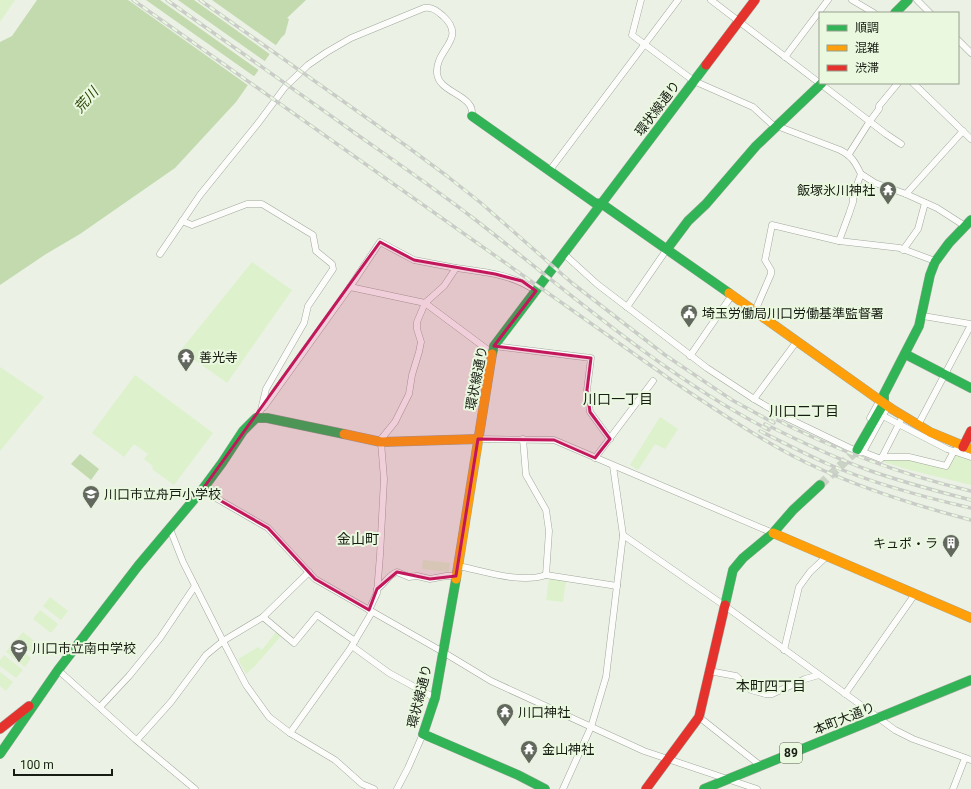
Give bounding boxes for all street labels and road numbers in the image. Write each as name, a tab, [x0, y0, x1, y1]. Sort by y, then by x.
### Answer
street label: 環状線通り	[632, 78, 683, 139]
street label: 環状線通り	[463, 345, 490, 411]
street label: 環状線通り	[404, 663, 435, 729]
street label: 本町大通り	[811, 699, 877, 738]
road number: 89	[780, 743, 802, 763]

